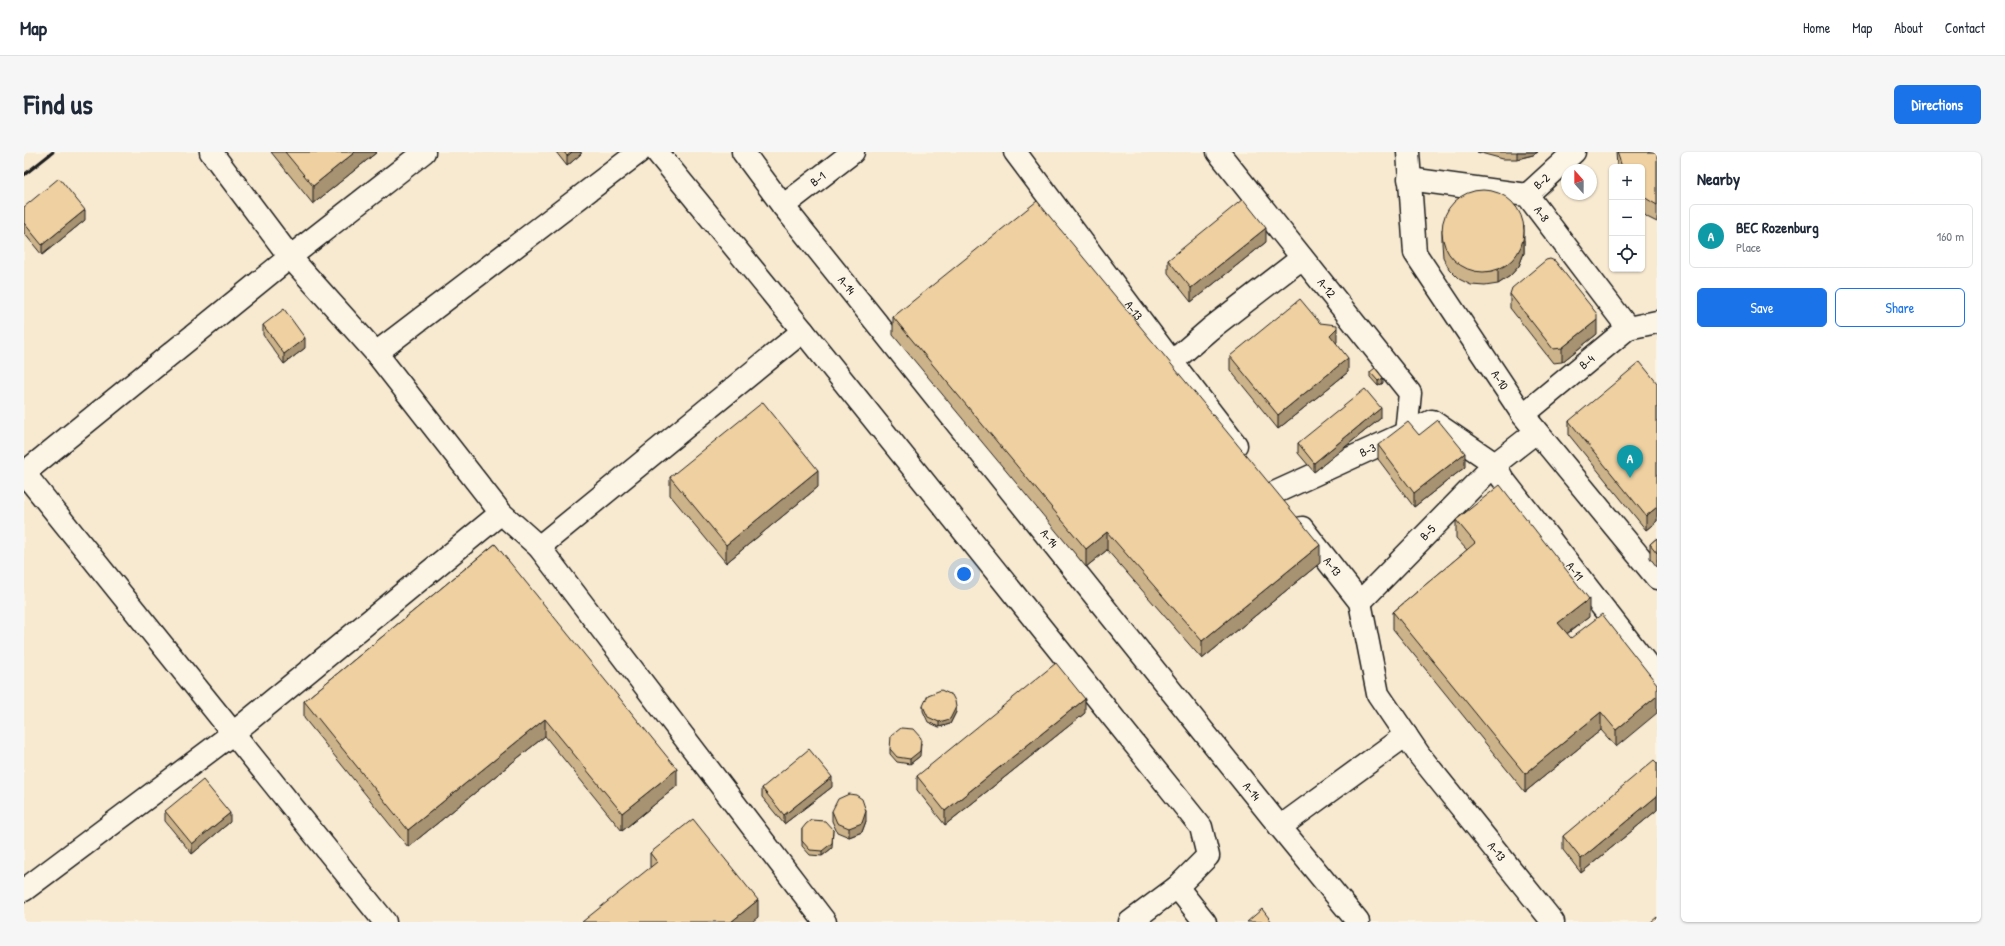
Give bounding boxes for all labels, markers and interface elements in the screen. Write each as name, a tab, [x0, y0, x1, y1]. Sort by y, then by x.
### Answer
text: Map	[20, 15, 47, 41]
text: Home	[1803, 18, 1830, 37]
text: Map	[1852, 18, 1872, 37]
text: About	[1894, 18, 1923, 37]
text: Contact	[1945, 18, 1985, 37]
text: Find us	[24, 85, 93, 123]
button: Directions	[1894, 85, 1981, 124]
north arrow	[1561, 164, 1597, 200]
map controls	[1609, 164, 1645, 272]
button: +	[1609, 164, 1645, 200]
street label: B-1	[806, 167, 829, 190]
text: Nearby	[1697, 167, 1740, 190]
street label: B-2	[1530, 169, 1554, 193]
button: −	[1609, 200, 1645, 236]
street label: A-8	[1530, 202, 1553, 225]
text: BEC Rozenburg	[1736, 217, 1819, 238]
text: A	[1708, 227, 1714, 245]
text: 160 m	[1936, 227, 1964, 245]
button: locate	[1609, 236, 1645, 272]
text: Place	[1736, 238, 1761, 256]
street label: A-14	[834, 272, 860, 299]
street label: A-12	[1314, 274, 1340, 301]
button: Save	[1697, 288, 1827, 327]
button: Share	[1835, 288, 1965, 327]
street label: A-13	[1121, 297, 1147, 324]
street label: B-4	[1575, 350, 1598, 373]
street label: A-10	[1487, 367, 1513, 393]
street label: B-3	[1357, 439, 1378, 461]
pin: A	[1617, 445, 1643, 478]
street label: B-5	[1416, 521, 1439, 544]
street label: A-14	[1037, 525, 1063, 551]
street label: A-13	[1320, 553, 1346, 580]
street label: A-11	[1562, 558, 1588, 584]
your location	[954, 564, 974, 584]
street label: A-14	[1239, 778, 1265, 804]
street label: A-13	[1484, 838, 1510, 864]

